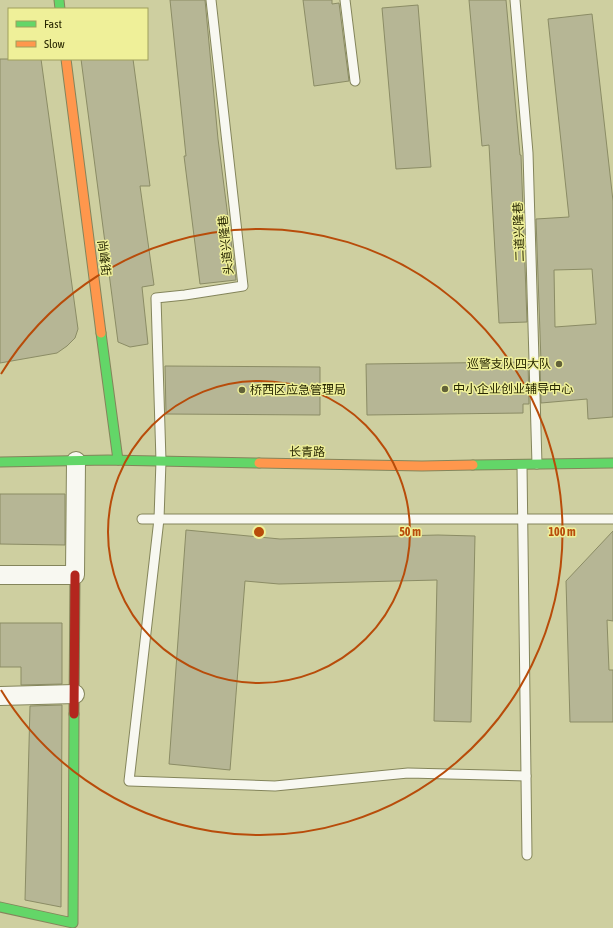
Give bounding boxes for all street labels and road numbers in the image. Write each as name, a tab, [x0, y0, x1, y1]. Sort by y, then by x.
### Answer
street label: 二道兴隆巷	[511, 202, 527, 262]
street label: 头道兴隆巷	[216, 214, 236, 276]
street label: 尚峰街	[95, 239, 113, 277]
street label: 长青路	[289, 445, 325, 459]

